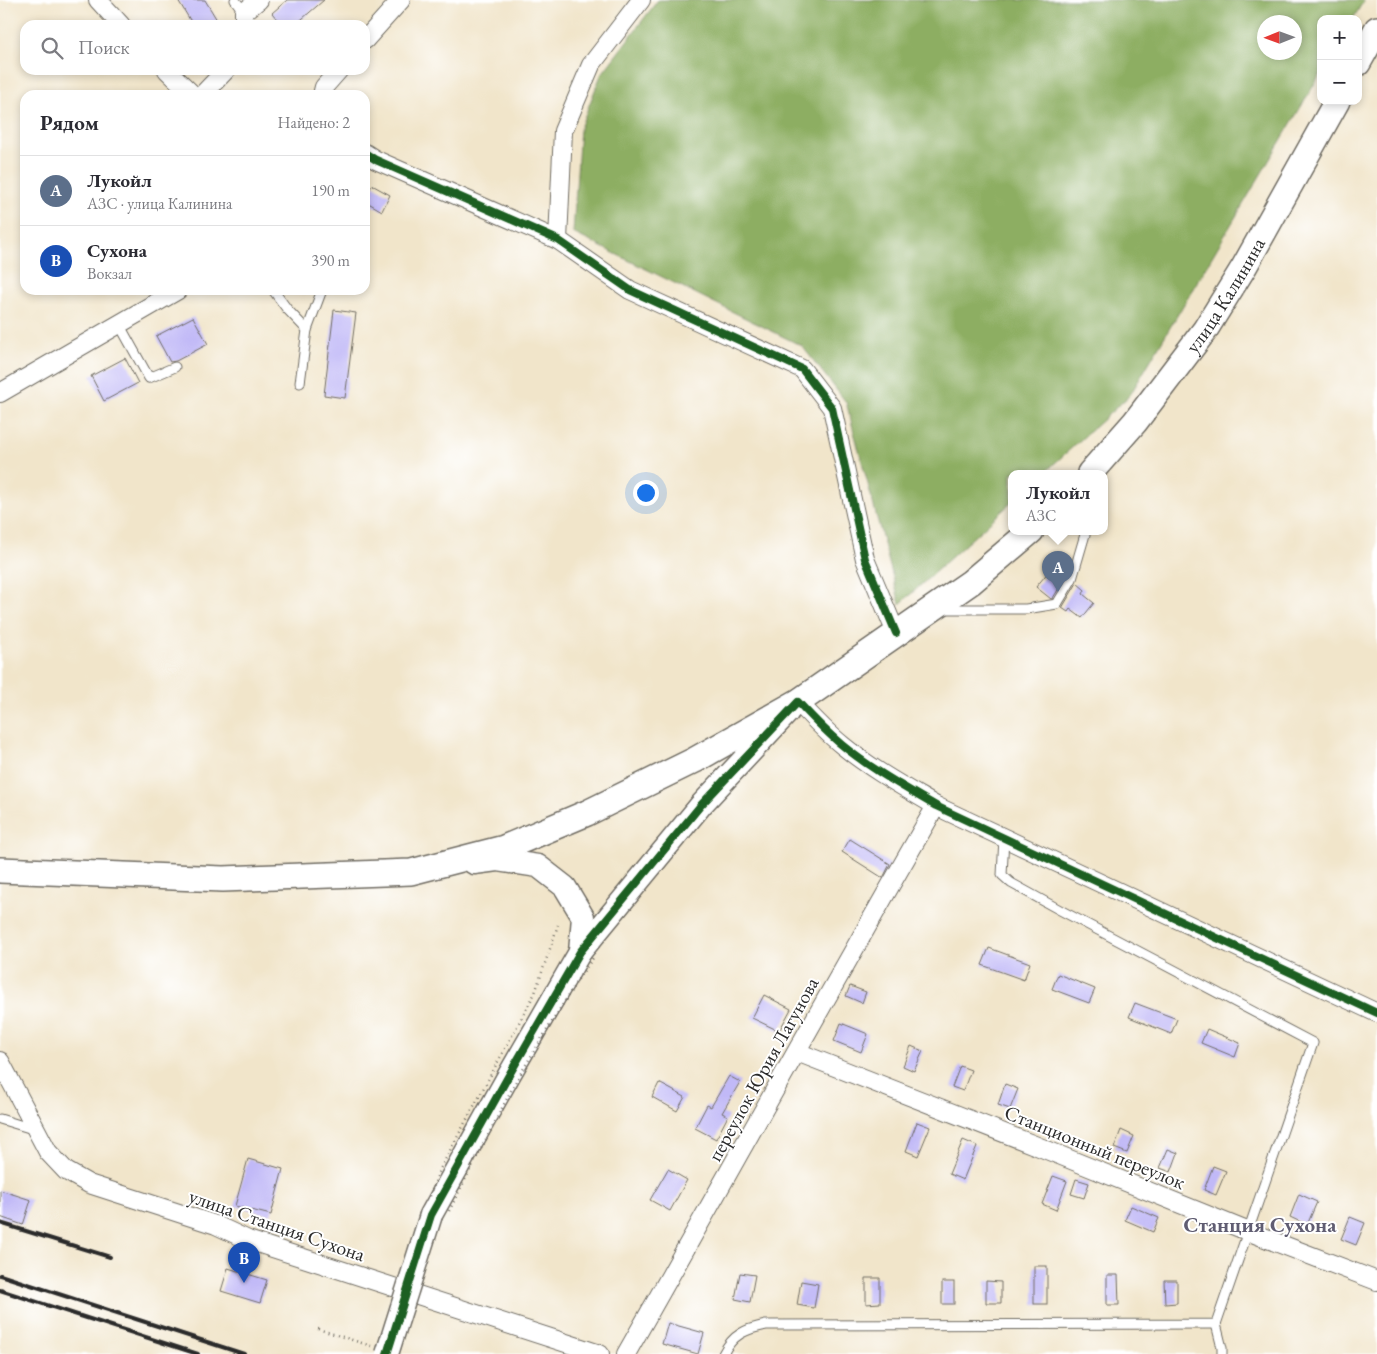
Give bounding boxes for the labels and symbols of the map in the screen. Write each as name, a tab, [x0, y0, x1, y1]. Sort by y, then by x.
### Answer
north arrow	[1257, 15, 1302, 60]
street label: улица Калинина	[1179, 233, 1271, 358]
your location	[633, 480, 659, 506]
pin: A	[1042, 551, 1074, 592]
street label: переулок Юрия Лагунова	[702, 972, 824, 1166]
street label: Станционный переулок	[1001, 1099, 1190, 1195]
street label: улица Станция Сухона	[185, 1183, 369, 1267]
district label: Станция Сухона	[1184, 1211, 1337, 1238]
pin: B	[228, 1242, 260, 1283]

